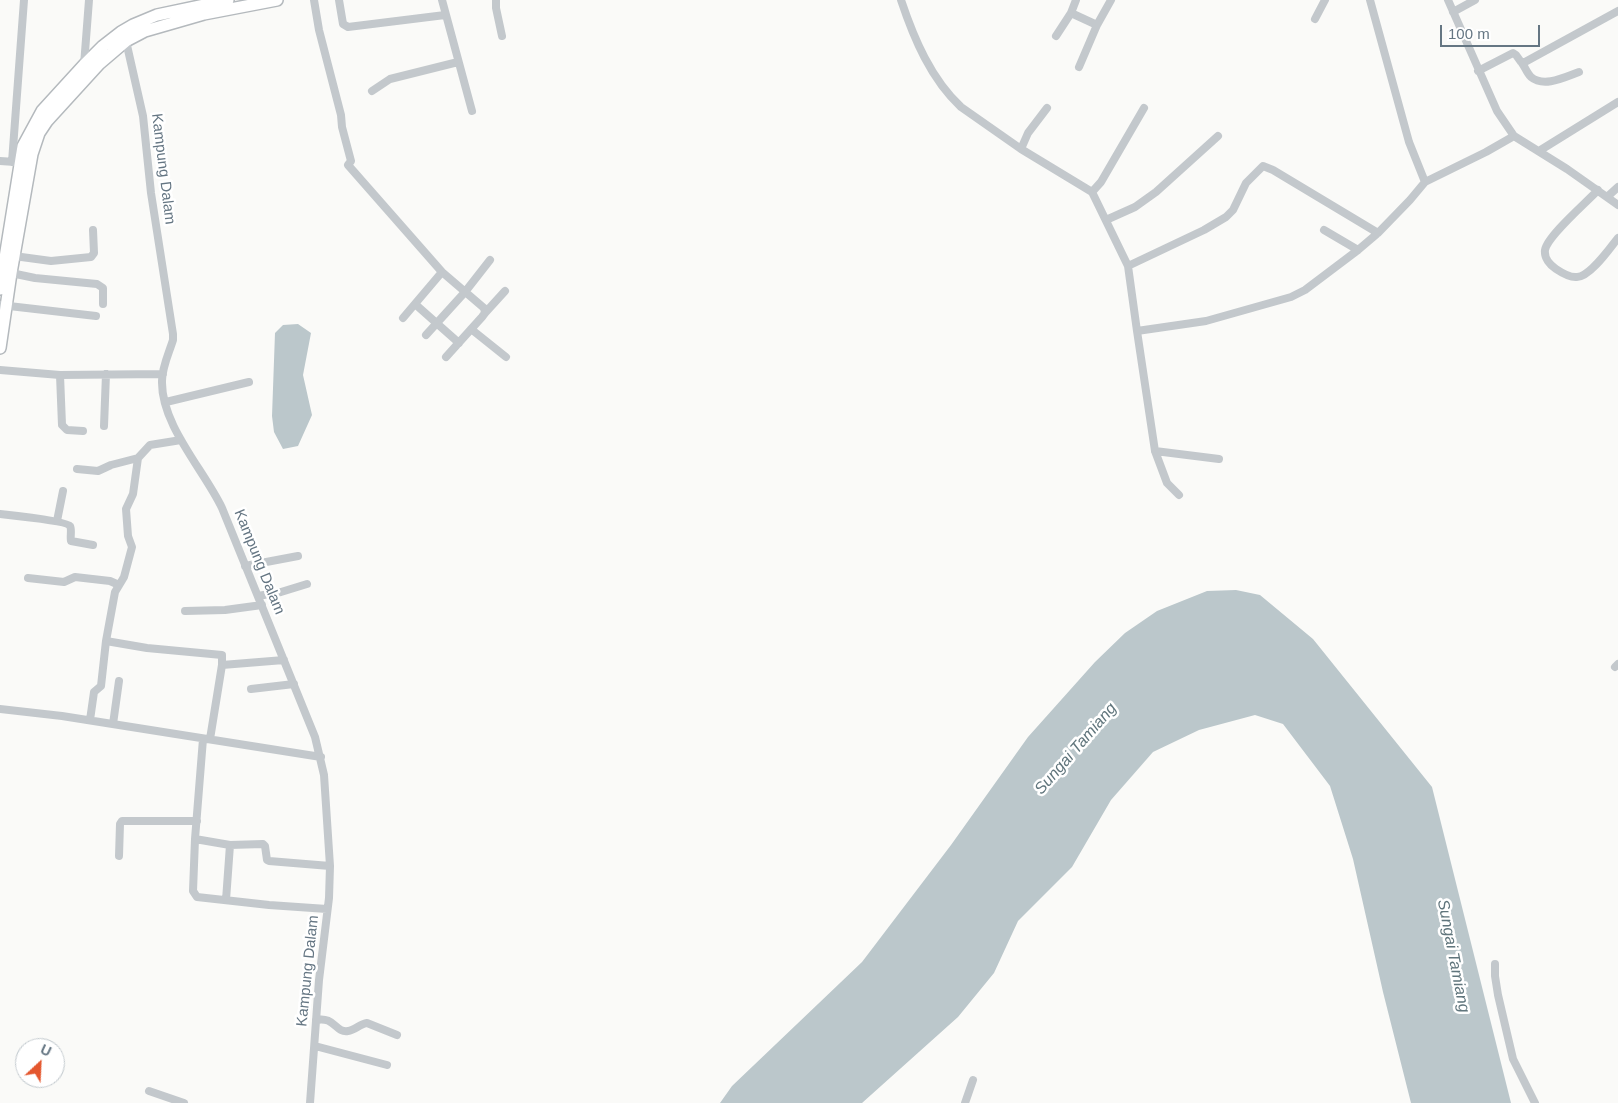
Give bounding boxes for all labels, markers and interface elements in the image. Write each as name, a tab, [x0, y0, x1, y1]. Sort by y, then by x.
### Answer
scale bar	[1443, 15, 1543, 47]
text: 100 m	[1448, 25, 1490, 42]
street label: Kampung Dalam	[147, 112, 179, 226]
street label: Kampung Dalam	[230, 507, 288, 617]
water label: Sungai Tamiang	[1031, 699, 1121, 799]
water label: Sungai Tamiang	[1433, 898, 1473, 1014]
street label: Kampung Dalam	[293, 915, 323, 1027]
north arrow	[15, 1038, 65, 1088]
text: U	[38, 1041, 54, 1060]

